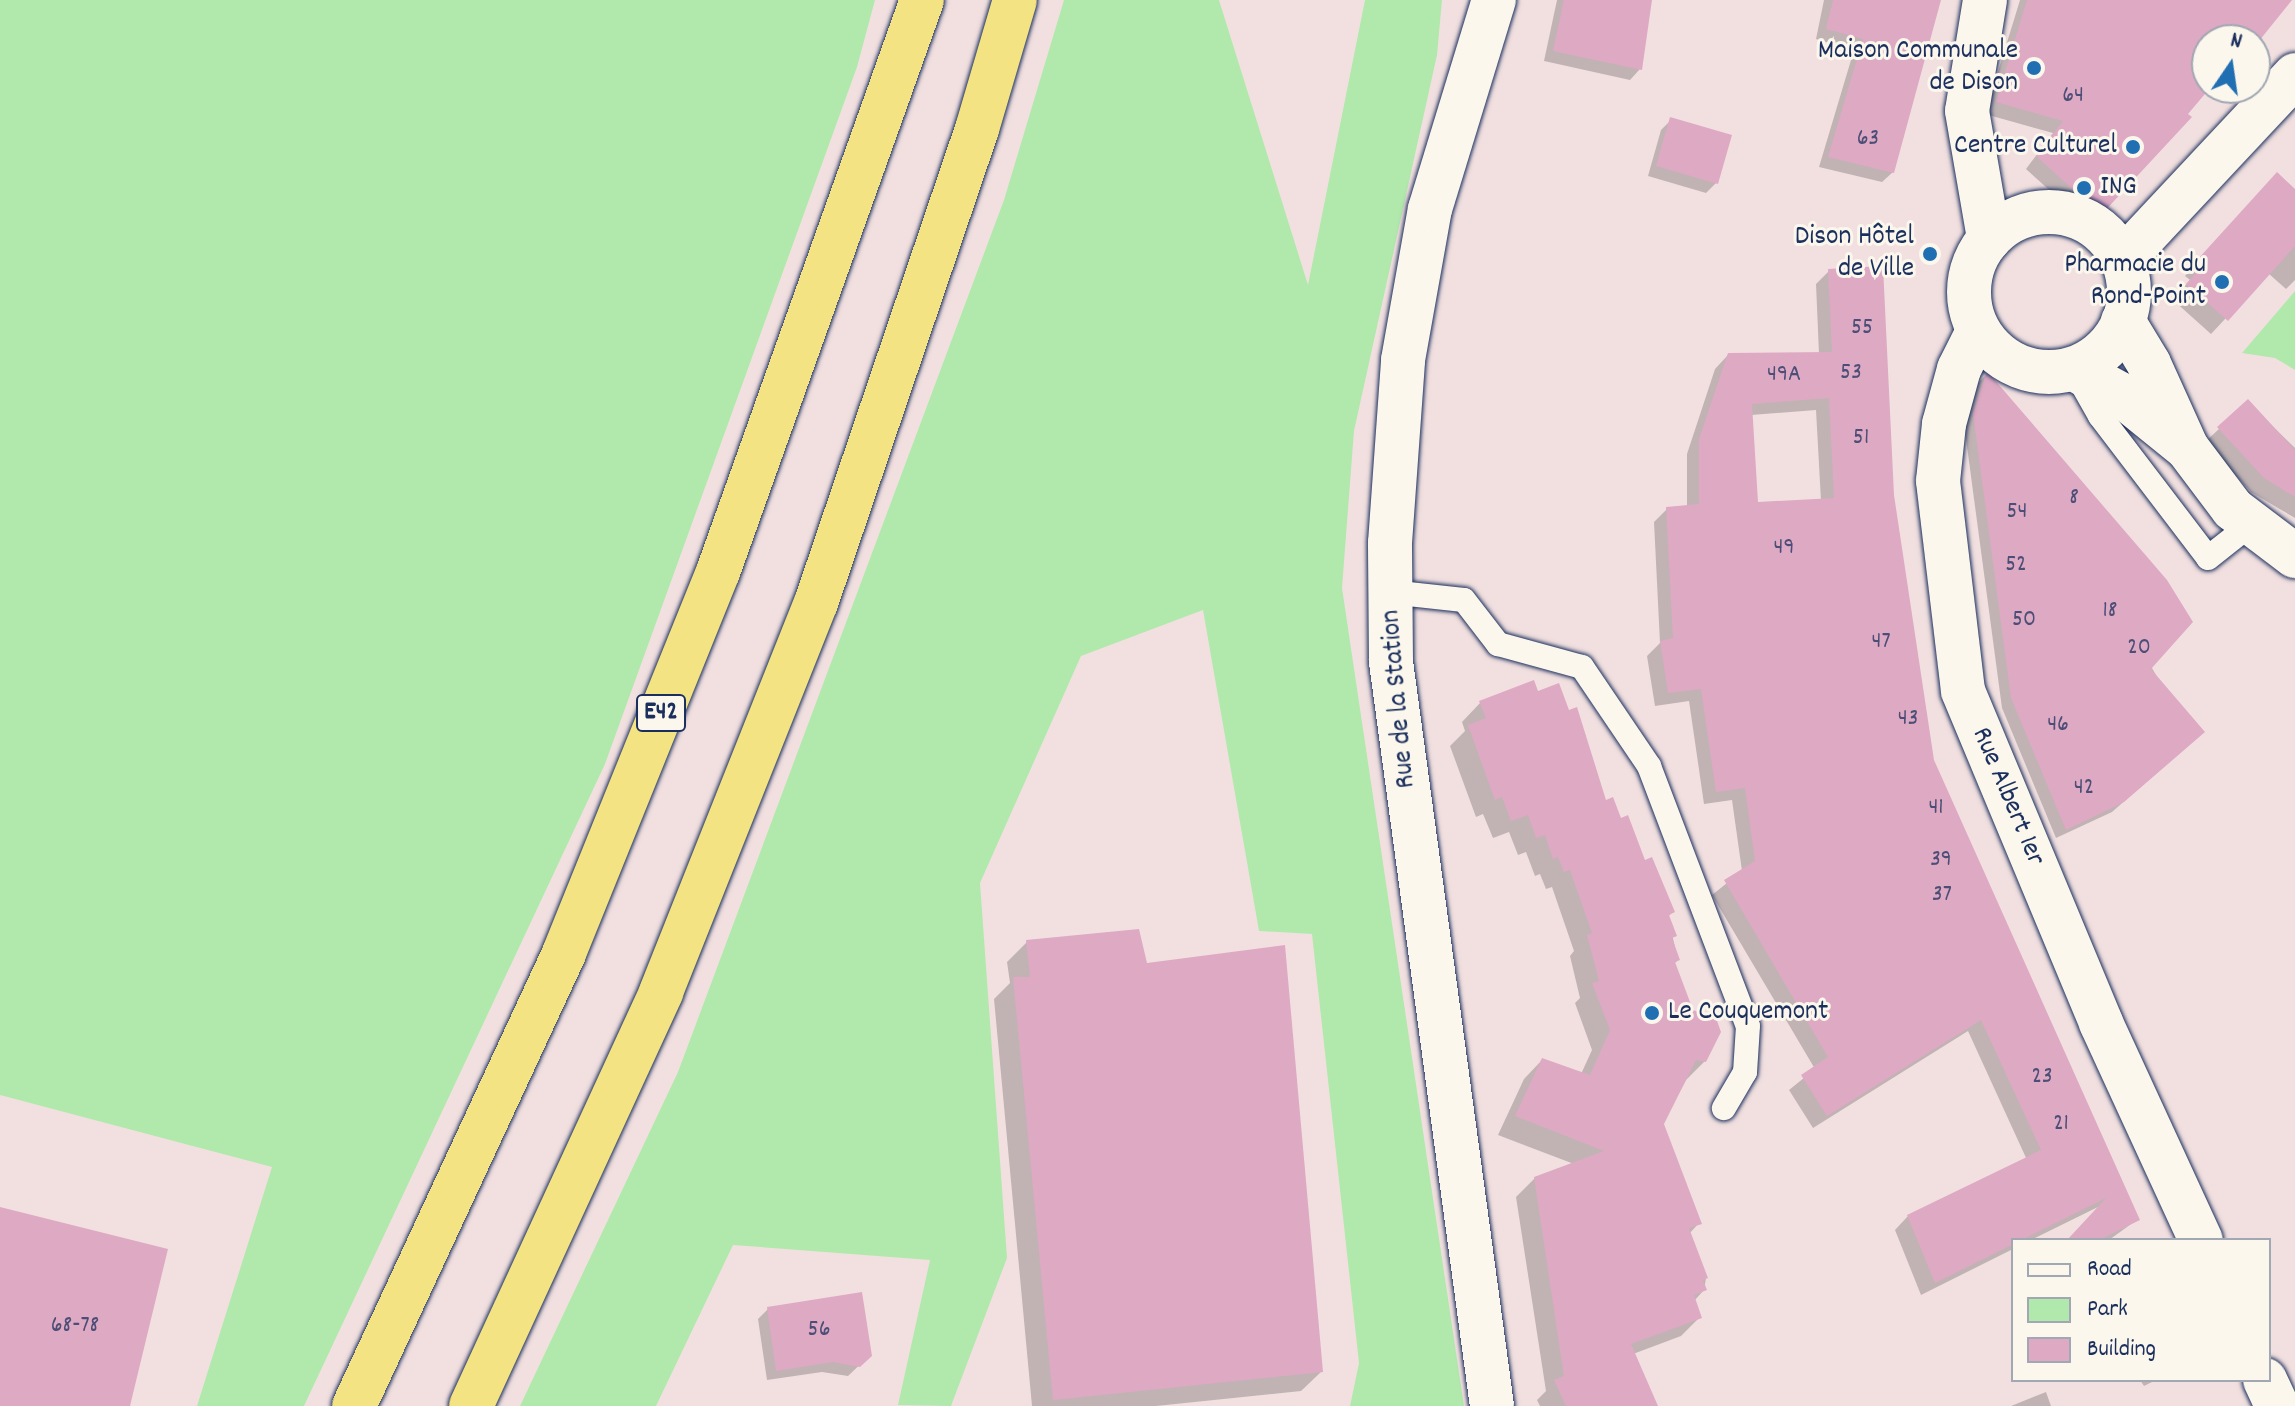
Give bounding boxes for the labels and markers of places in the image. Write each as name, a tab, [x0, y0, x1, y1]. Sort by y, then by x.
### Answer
place label: Maison Communale de Dison	[1818, 35, 2018, 101]
marker: Maison Communale de Dison	[2025, 59, 2043, 77]
place label: Centre Culturel	[1954, 130, 2117, 164]
marker: Centre Culturel	[2124, 138, 2142, 156]
place label: ING	[2100, 171, 2137, 205]
marker: ING	[2075, 179, 2093, 197]
place label: Dison Hôtel de Ville	[1795, 221, 1914, 287]
marker: Dison Hôtel de Ville	[1921, 245, 1939, 263]
place label: Pharmacie du Rond-Point	[2064, 249, 2206, 315]
marker: Pharmacie du Rond-Point	[2213, 273, 2231, 291]
place label: Le Couquemont	[1668, 996, 1828, 1030]
marker: Le Couquemont	[1643, 1004, 1661, 1022]

